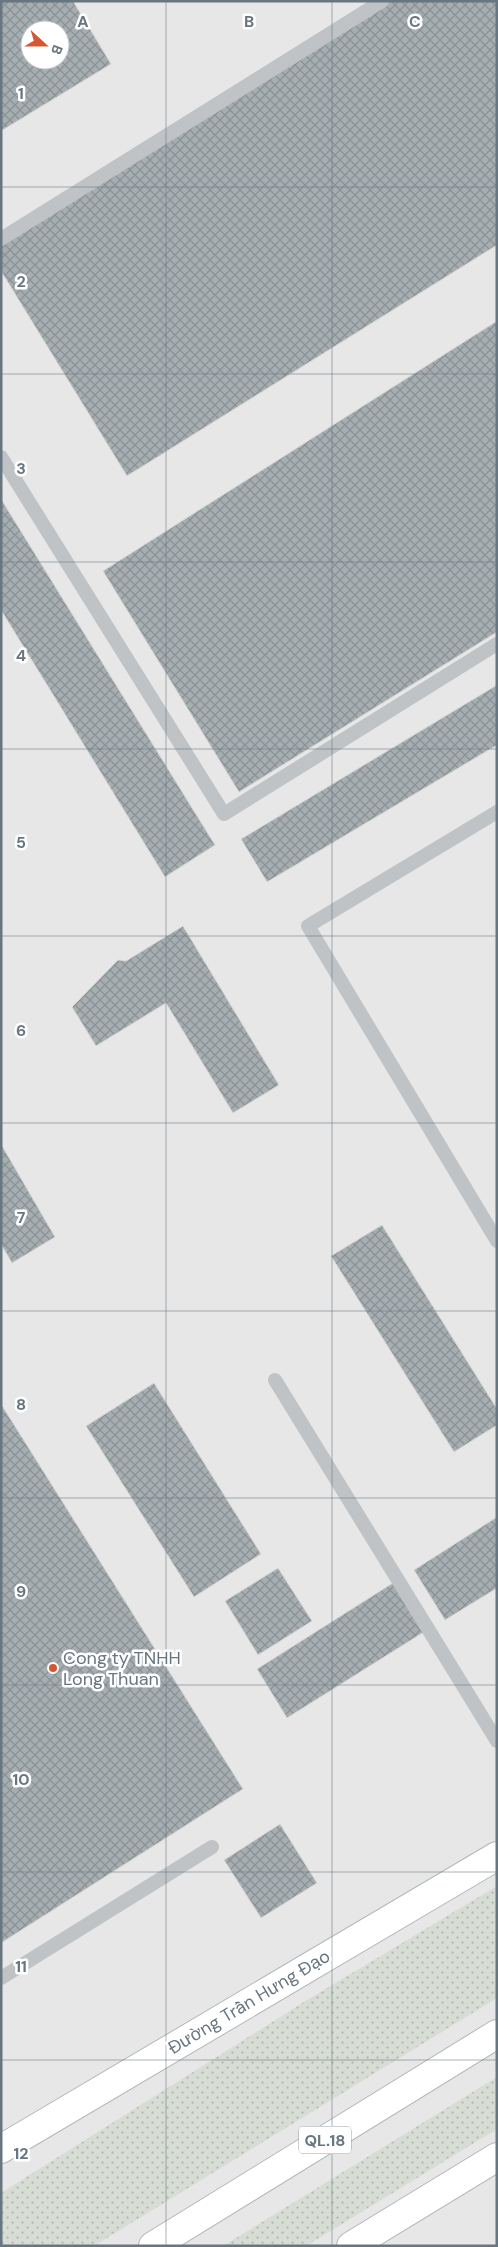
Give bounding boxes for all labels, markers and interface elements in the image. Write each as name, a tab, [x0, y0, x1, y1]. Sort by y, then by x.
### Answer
text: A	[77, 11, 89, 32]
text: B	[244, 11, 254, 32]
text: C	[409, 11, 421, 32]
north arrow	[20, 20, 70, 70]
text: B	[47, 42, 67, 57]
text: 1	[18, 83, 24, 104]
text: 2	[16, 271, 26, 292]
text: 3	[16, 458, 26, 479]
text: 4	[16, 645, 26, 666]
text: 5	[16, 832, 26, 853]
text: 6	[16, 1020, 26, 1041]
text: 7	[17, 1207, 26, 1228]
text: 8	[16, 1394, 26, 1415]
text: 9	[16, 1581, 26, 1602]
place label: Cong ty TNHH Long Thuan	[63, 1646, 181, 1691]
marker: Cong ty TNHH Long Thuan	[47, 1662, 59, 1674]
text: 10	[12, 1769, 30, 1790]
street label: Đường Trần Hưng Đạo	[163, 1944, 335, 2060]
text: 11	[15, 1956, 27, 1977]
road number: QL.18	[299, 2126, 351, 2154]
text: 12	[13, 2143, 29, 2164]

